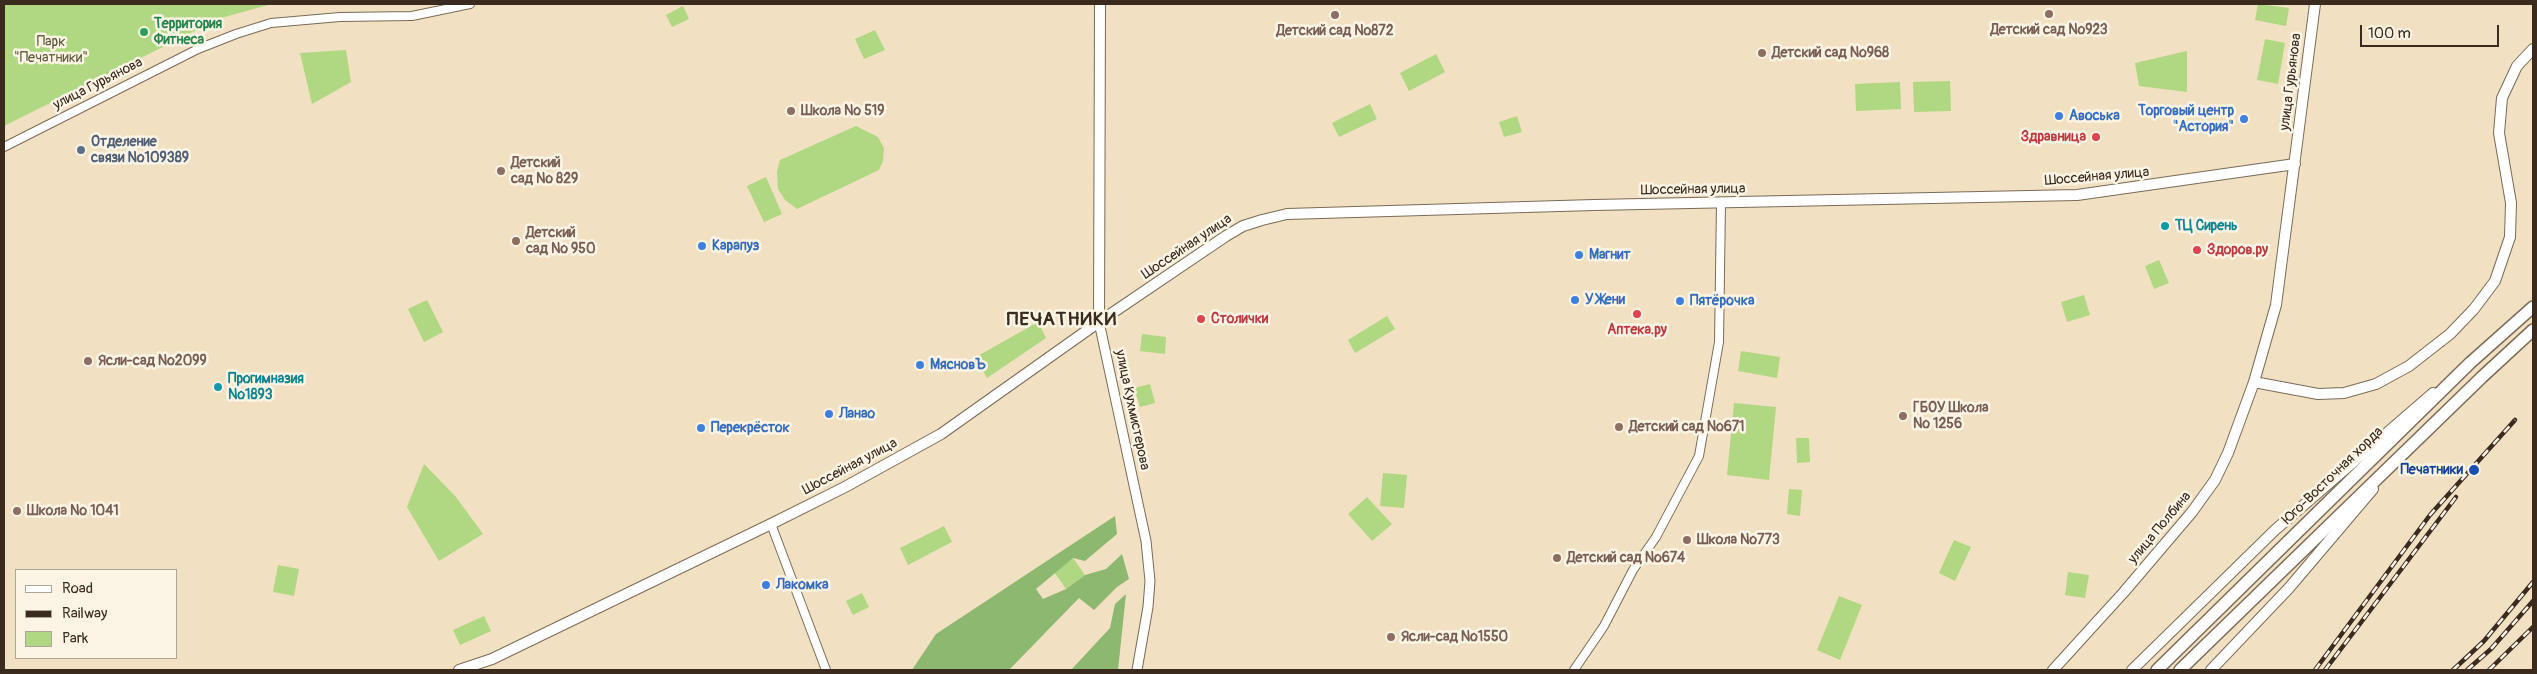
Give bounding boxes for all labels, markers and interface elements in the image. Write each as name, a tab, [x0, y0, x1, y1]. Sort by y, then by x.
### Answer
marker: Детский сад №923	[2043, 8, 2055, 20]
marker: Детский сад №872	[1329, 9, 1341, 21]
scale bar	[2362, 15, 2501, 47]
place label: Территория Фитнеса	[154, 16, 222, 48]
place label: Детский сад №923	[1990, 22, 2108, 38]
place label: Детский сад №872	[1277, 23, 1393, 39]
text: 100 m	[2368, 24, 2411, 43]
marker: Территория Фитнеса	[138, 26, 150, 38]
street label: улица Гурьянова	[2277, 32, 2305, 132]
park label: Парк "Печатники"	[14, 34, 88, 66]
place label: Детский сад №968	[1772, 45, 1889, 61]
marker: Детский сад №968	[1756, 47, 1768, 59]
street label: улица Гурьянова	[50, 54, 146, 114]
place label: Школа № 519	[801, 103, 884, 119]
place label: Торговый центр "Астория"	[2138, 103, 2234, 136]
marker: Школа № 519	[785, 105, 797, 117]
place label: Авоська	[2069, 108, 2120, 124]
marker: Авоська	[2053, 110, 2065, 122]
marker: Торговый центр "Астория"	[2238, 113, 2250, 125]
place label: Здравница	[2021, 129, 2086, 145]
marker: Здравница	[2090, 131, 2102, 143]
place label: Отделение связи №109389	[91, 134, 189, 166]
marker: Отделение связи №109389	[75, 144, 87, 156]
place label: Детский сад № 829	[511, 155, 578, 188]
street label: Шоссейная улица	[2044, 164, 2150, 190]
marker: Детский сад № 829	[495, 165, 507, 177]
street label: Шоссейная улица	[1640, 181, 1746, 199]
street label: Шоссейная улица	[1139, 211, 1235, 283]
place label: ТЦ Сирень	[2175, 218, 2238, 234]
marker: ТЦ Сирень	[2159, 220, 2171, 232]
place label: Детский сад № 950	[526, 225, 595, 258]
marker: Детский сад № 950	[510, 235, 522, 247]
place label: Карапуз	[712, 238, 760, 254]
marker: Карапуз	[696, 240, 708, 252]
place label: Здоров.ру	[2207, 242, 2268, 258]
marker: Здоров.ру	[2191, 244, 2203, 256]
place label: Магнит	[1589, 247, 1631, 263]
marker: Магнит	[1573, 249, 1585, 261]
place label: У Жени	[1585, 292, 1625, 308]
place label: Пятёрочка	[1690, 293, 1754, 309]
marker: У Жени	[1569, 294, 1581, 306]
marker: Пятёрочка	[1674, 295, 1686, 307]
marker: Аптека.ру	[1631, 308, 1643, 320]
district label: ПЕЧАТНИКИ	[1006, 309, 1118, 331]
place label: Столички	[1211, 311, 1268, 327]
marker: Столички	[1195, 313, 1207, 325]
place label: Аптека.ру	[1607, 322, 1667, 338]
street label: улица Кухмистерова	[1111, 348, 1153, 472]
place label: Ясли-сад №2099	[98, 353, 207, 369]
marker: Ясли-сад №2099	[82, 355, 94, 367]
place label: МясновЪ	[930, 357, 986, 373]
marker: МясновЪ	[914, 359, 926, 371]
place label: Прогимназия №1893	[228, 371, 304, 404]
marker: Прогимназия №1893	[212, 381, 224, 393]
place label: ГБОУ Школа № 1256	[1913, 400, 1989, 432]
place label: Ланао	[839, 406, 875, 422]
marker: Ланао	[823, 408, 835, 420]
marker: ГБОУ Школа № 1256	[1897, 410, 1909, 422]
place label: Детский сад №671	[1629, 419, 1745, 435]
place label: Перекрёсток	[711, 420, 790, 436]
marker: Детский сад №671	[1613, 421, 1625, 433]
marker: Перекрёсток	[695, 422, 707, 434]
street label: Юго-Восточная хорда	[2279, 424, 2387, 528]
street label: Шоссейная улица	[800, 435, 900, 499]
place label: Печатники	[2400, 462, 2463, 478]
marker: Печатники	[2467, 463, 2481, 477]
street label: улица Полбина	[2125, 489, 2195, 567]
place label: Школа № 1041	[27, 503, 119, 519]
marker: Школа № 1041	[11, 505, 23, 517]
place label: Школа №773	[1697, 532, 1780, 548]
marker: Школа №773	[1681, 534, 1693, 546]
place label: Детский сад №674	[1567, 550, 1685, 566]
marker: Детский сад №674	[1551, 552, 1563, 564]
legend	[15, 569, 178, 659]
place label: Лакомка	[776, 577, 829, 593]
text: Road	[62, 579, 93, 598]
marker: Лакомка	[760, 579, 772, 591]
text: Railway	[62, 604, 107, 623]
text: Park	[62, 629, 88, 648]
place label: Ясли-сад №1550	[1401, 629, 1508, 645]
marker: Ясли-сад №1550	[1385, 631, 1397, 643]

